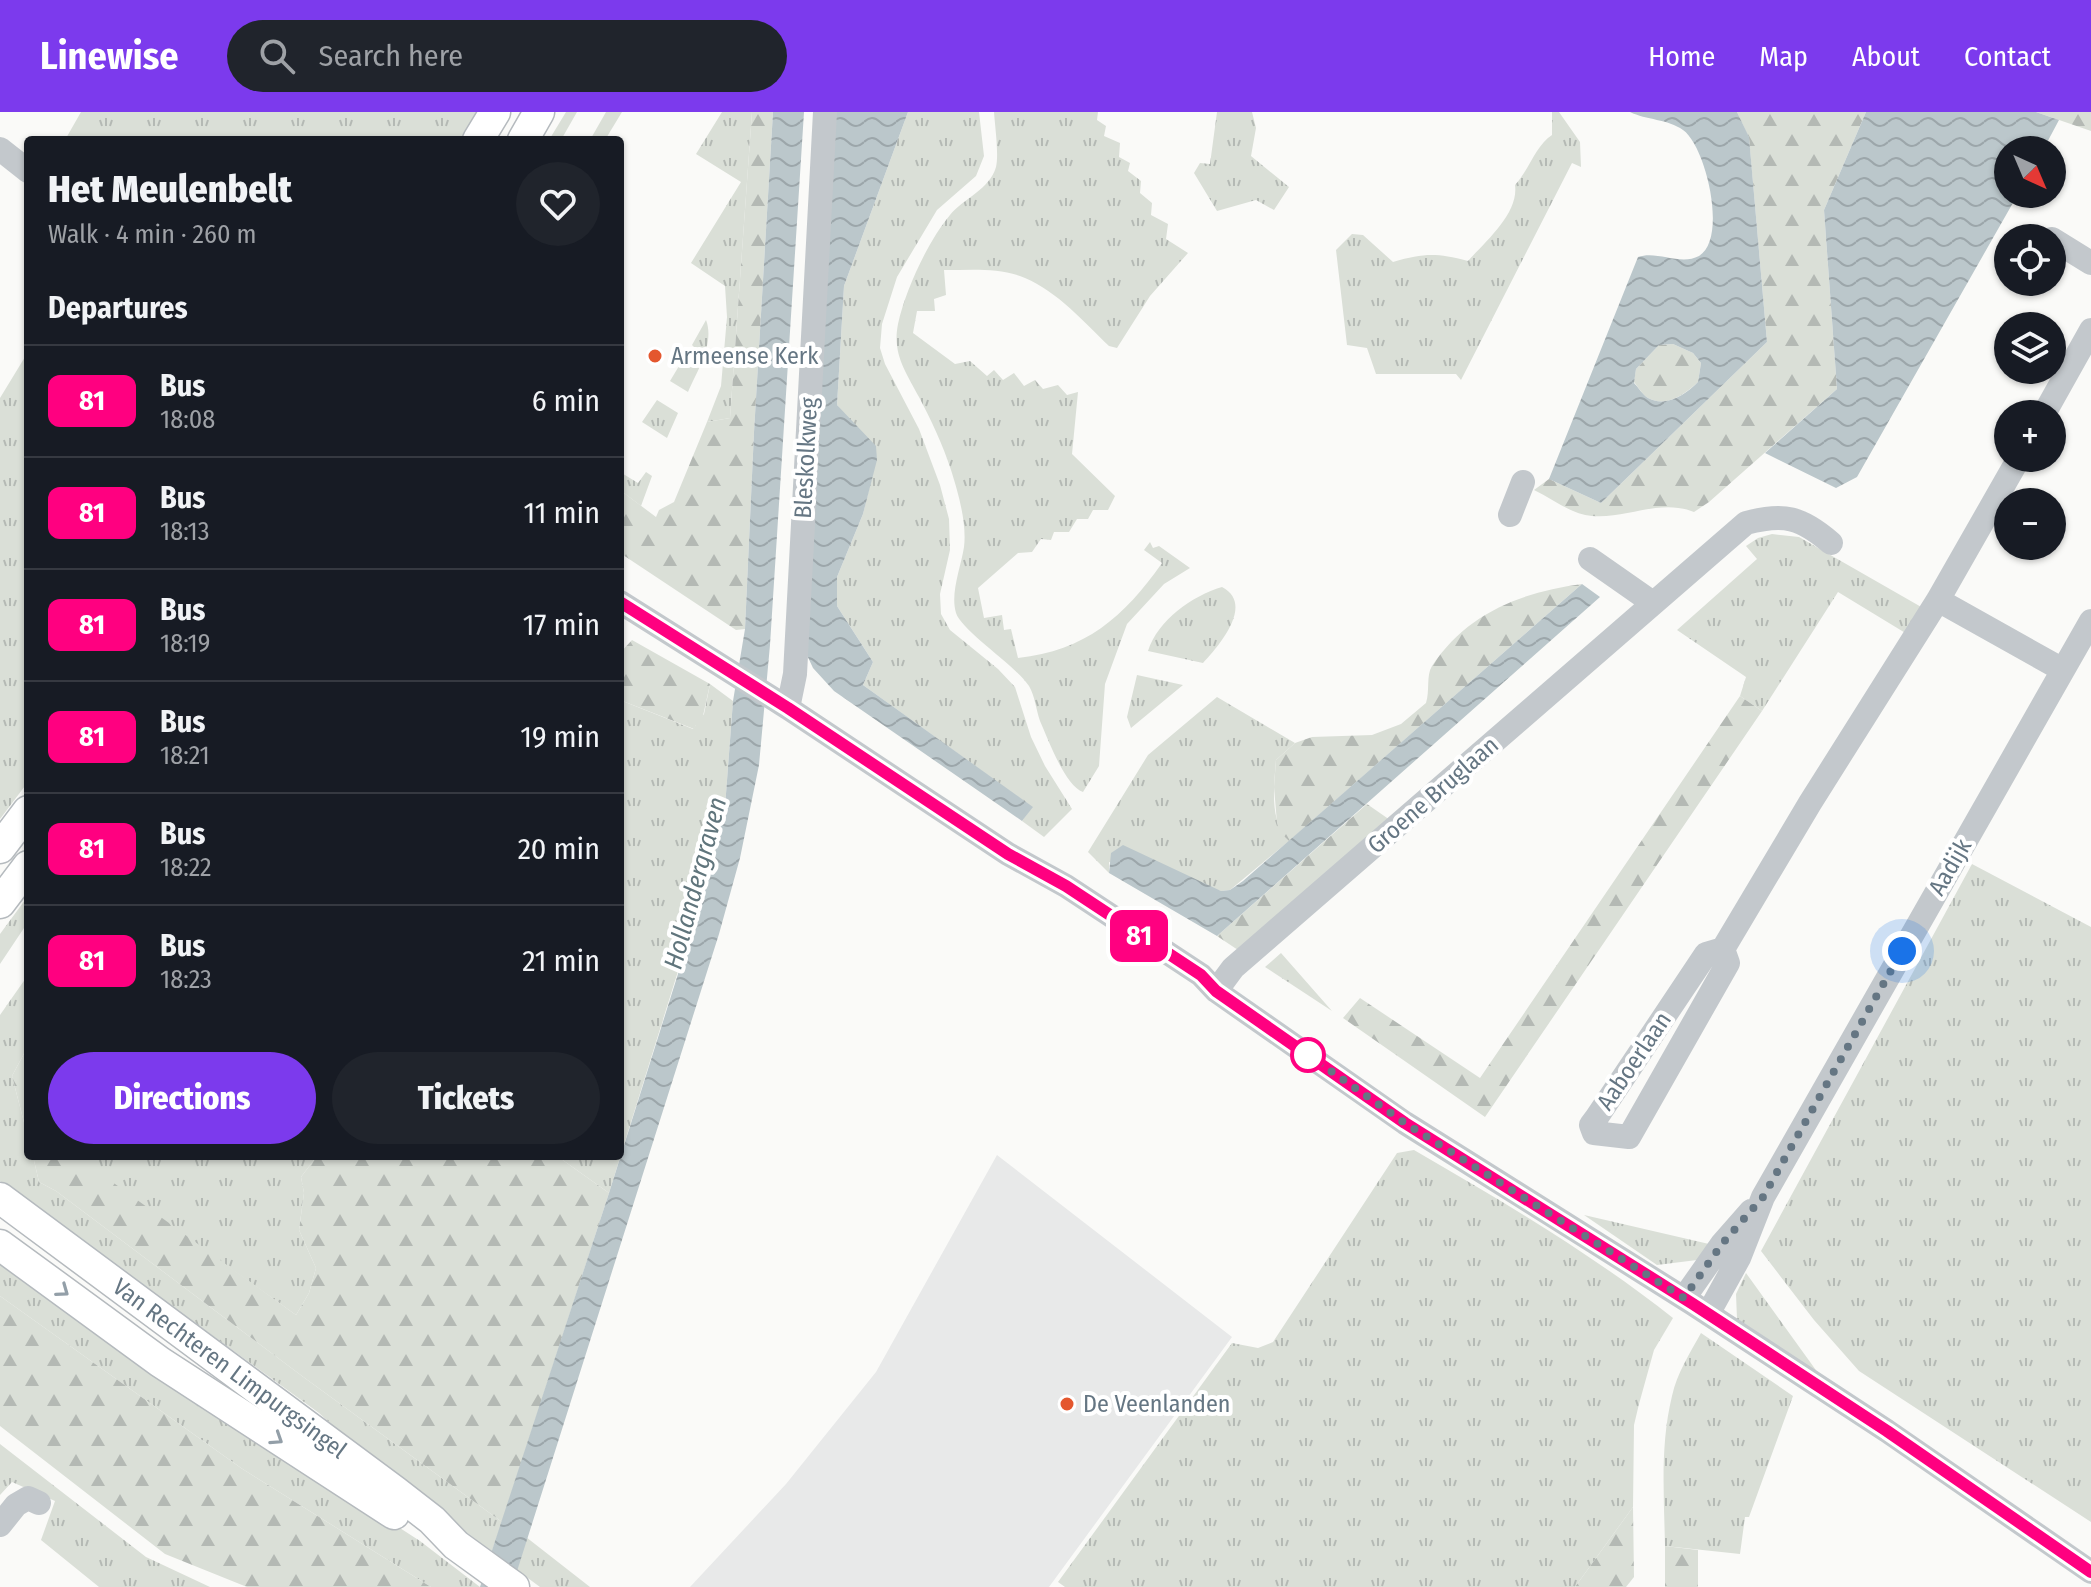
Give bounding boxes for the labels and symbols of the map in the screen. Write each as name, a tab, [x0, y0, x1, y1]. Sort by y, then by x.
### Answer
north arrow	[1994, 136, 2066, 208]
place label: Armeense Kerk	[671, 342, 819, 370]
marker: Armeense Kerk	[646, 347, 664, 365]
street label: Bleskolkweg	[789, 396, 823, 519]
street label: Groene Bruglaan	[1362, 731, 1504, 859]
water label: Hollandergraven	[658, 794, 733, 973]
street label: Aadijk	[1923, 833, 1978, 900]
line badge: 81	[1103, 910, 1175, 962]
your location	[1882, 931, 1922, 971]
street label: Aaboerlaan	[1591, 1007, 1677, 1115]
unlabelled marker	[1291, 1038, 1325, 1072]
street label: Van Rechteren Limpurgsingel	[107, 1273, 352, 1464]
one-way arrow	[54, 1281, 69, 1296]
place label: De Veenlanden	[1083, 1390, 1230, 1418]
marker: De Veenlanden	[1058, 1395, 1076, 1413]
one-way arrow	[268, 1429, 282, 1444]

